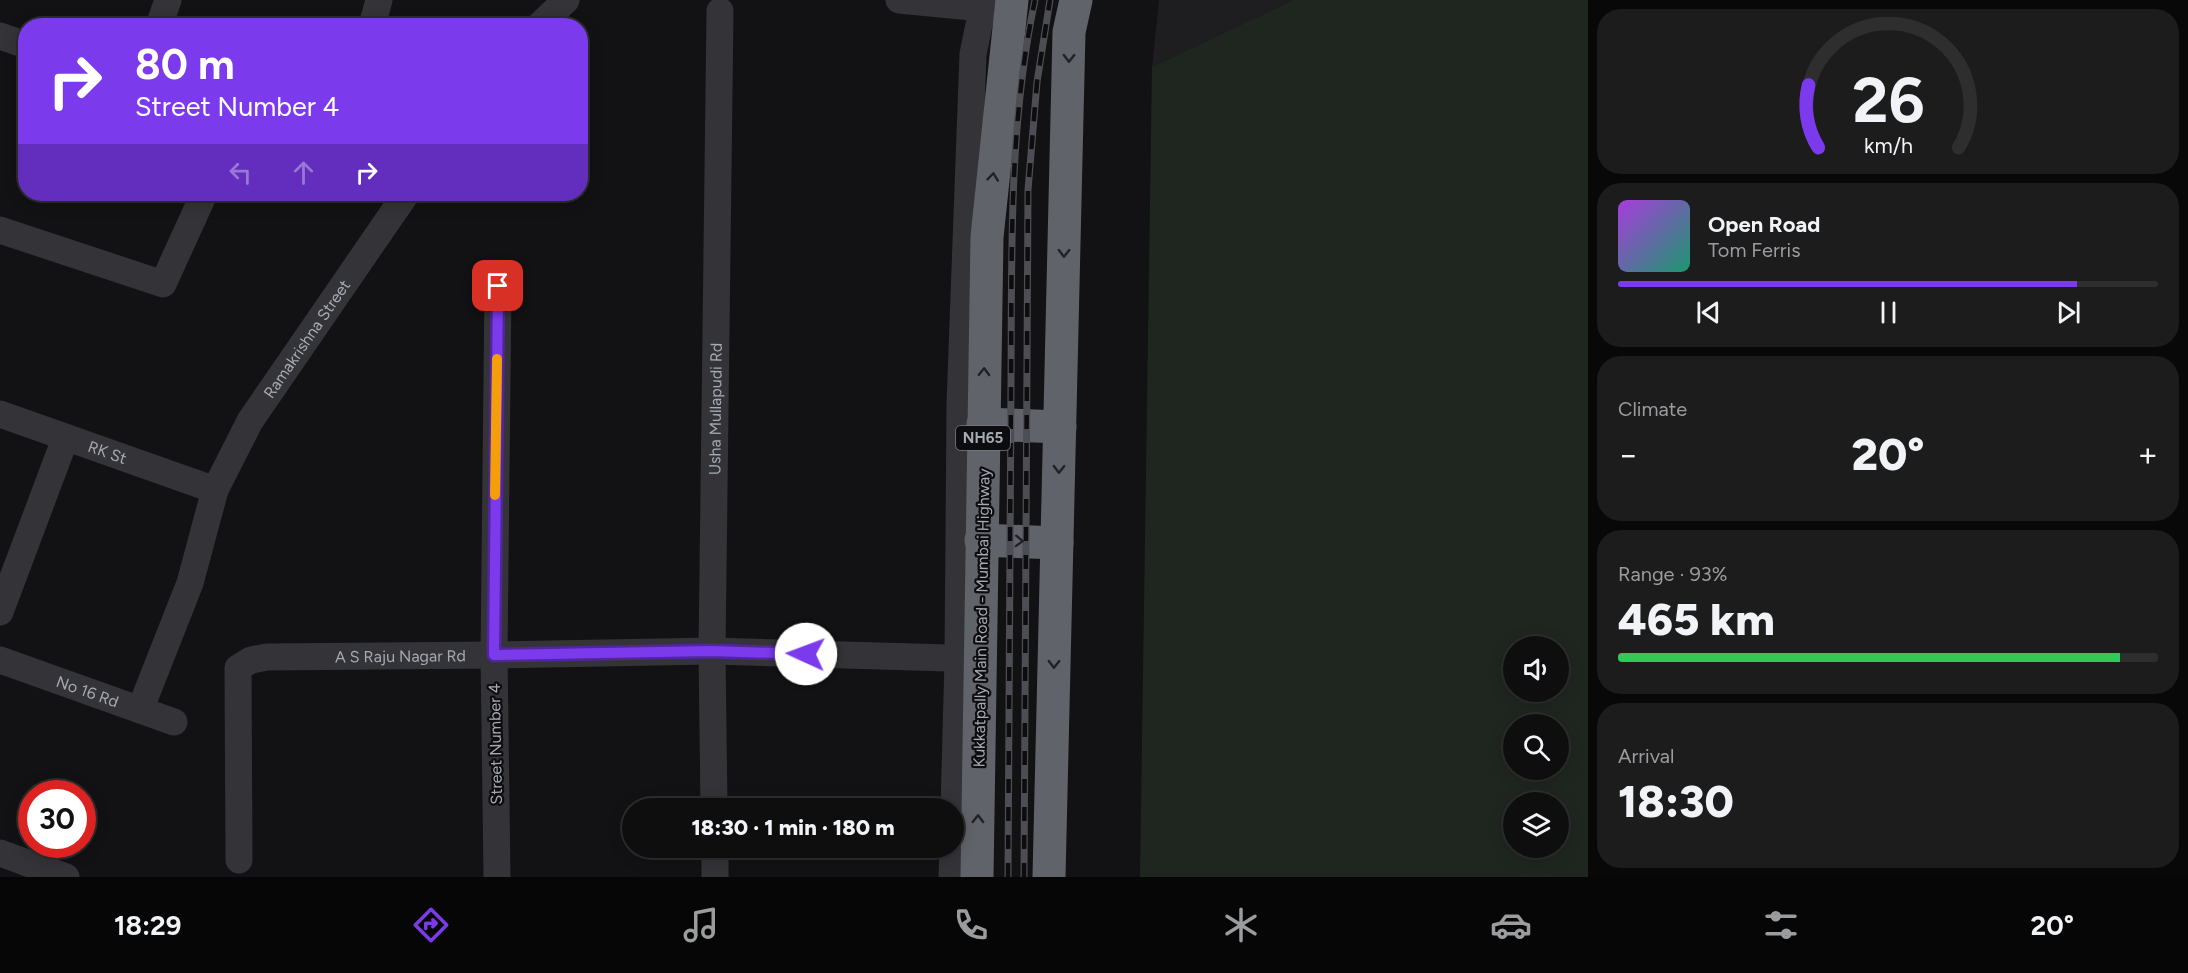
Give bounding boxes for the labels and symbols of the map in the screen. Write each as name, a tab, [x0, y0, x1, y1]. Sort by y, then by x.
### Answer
one-way arrow	[1062, 53, 1075, 62]
one-way arrow	[986, 172, 999, 181]
one-way arrow	[1058, 248, 1070, 257]
pin	[472, 260, 523, 311]
street label: Ramakrishna Street	[260, 276, 354, 402]
street label: Usha Mullapudi Rd	[705, 343, 726, 475]
one-way arrow	[978, 367, 990, 376]
road number: NH65	[956, 426, 1010, 450]
street label: RK St	[85, 437, 129, 468]
one-way arrow	[1053, 464, 1065, 473]
street label: Kukkatpally Main Road - Mumbai Highway	[969, 468, 994, 768]
one-way arrow	[1015, 535, 1024, 548]
position arrow	[774, 622, 838, 686]
street label: A S Raju Nagar Rd	[335, 646, 466, 666]
one-way arrow	[1048, 659, 1061, 668]
street label: No 16 Rd	[54, 672, 121, 711]
street label: Street Number 4	[485, 683, 506, 805]
speed limit sign: 30	[18, 780, 96, 858]
one-way arrow	[972, 814, 984, 823]

